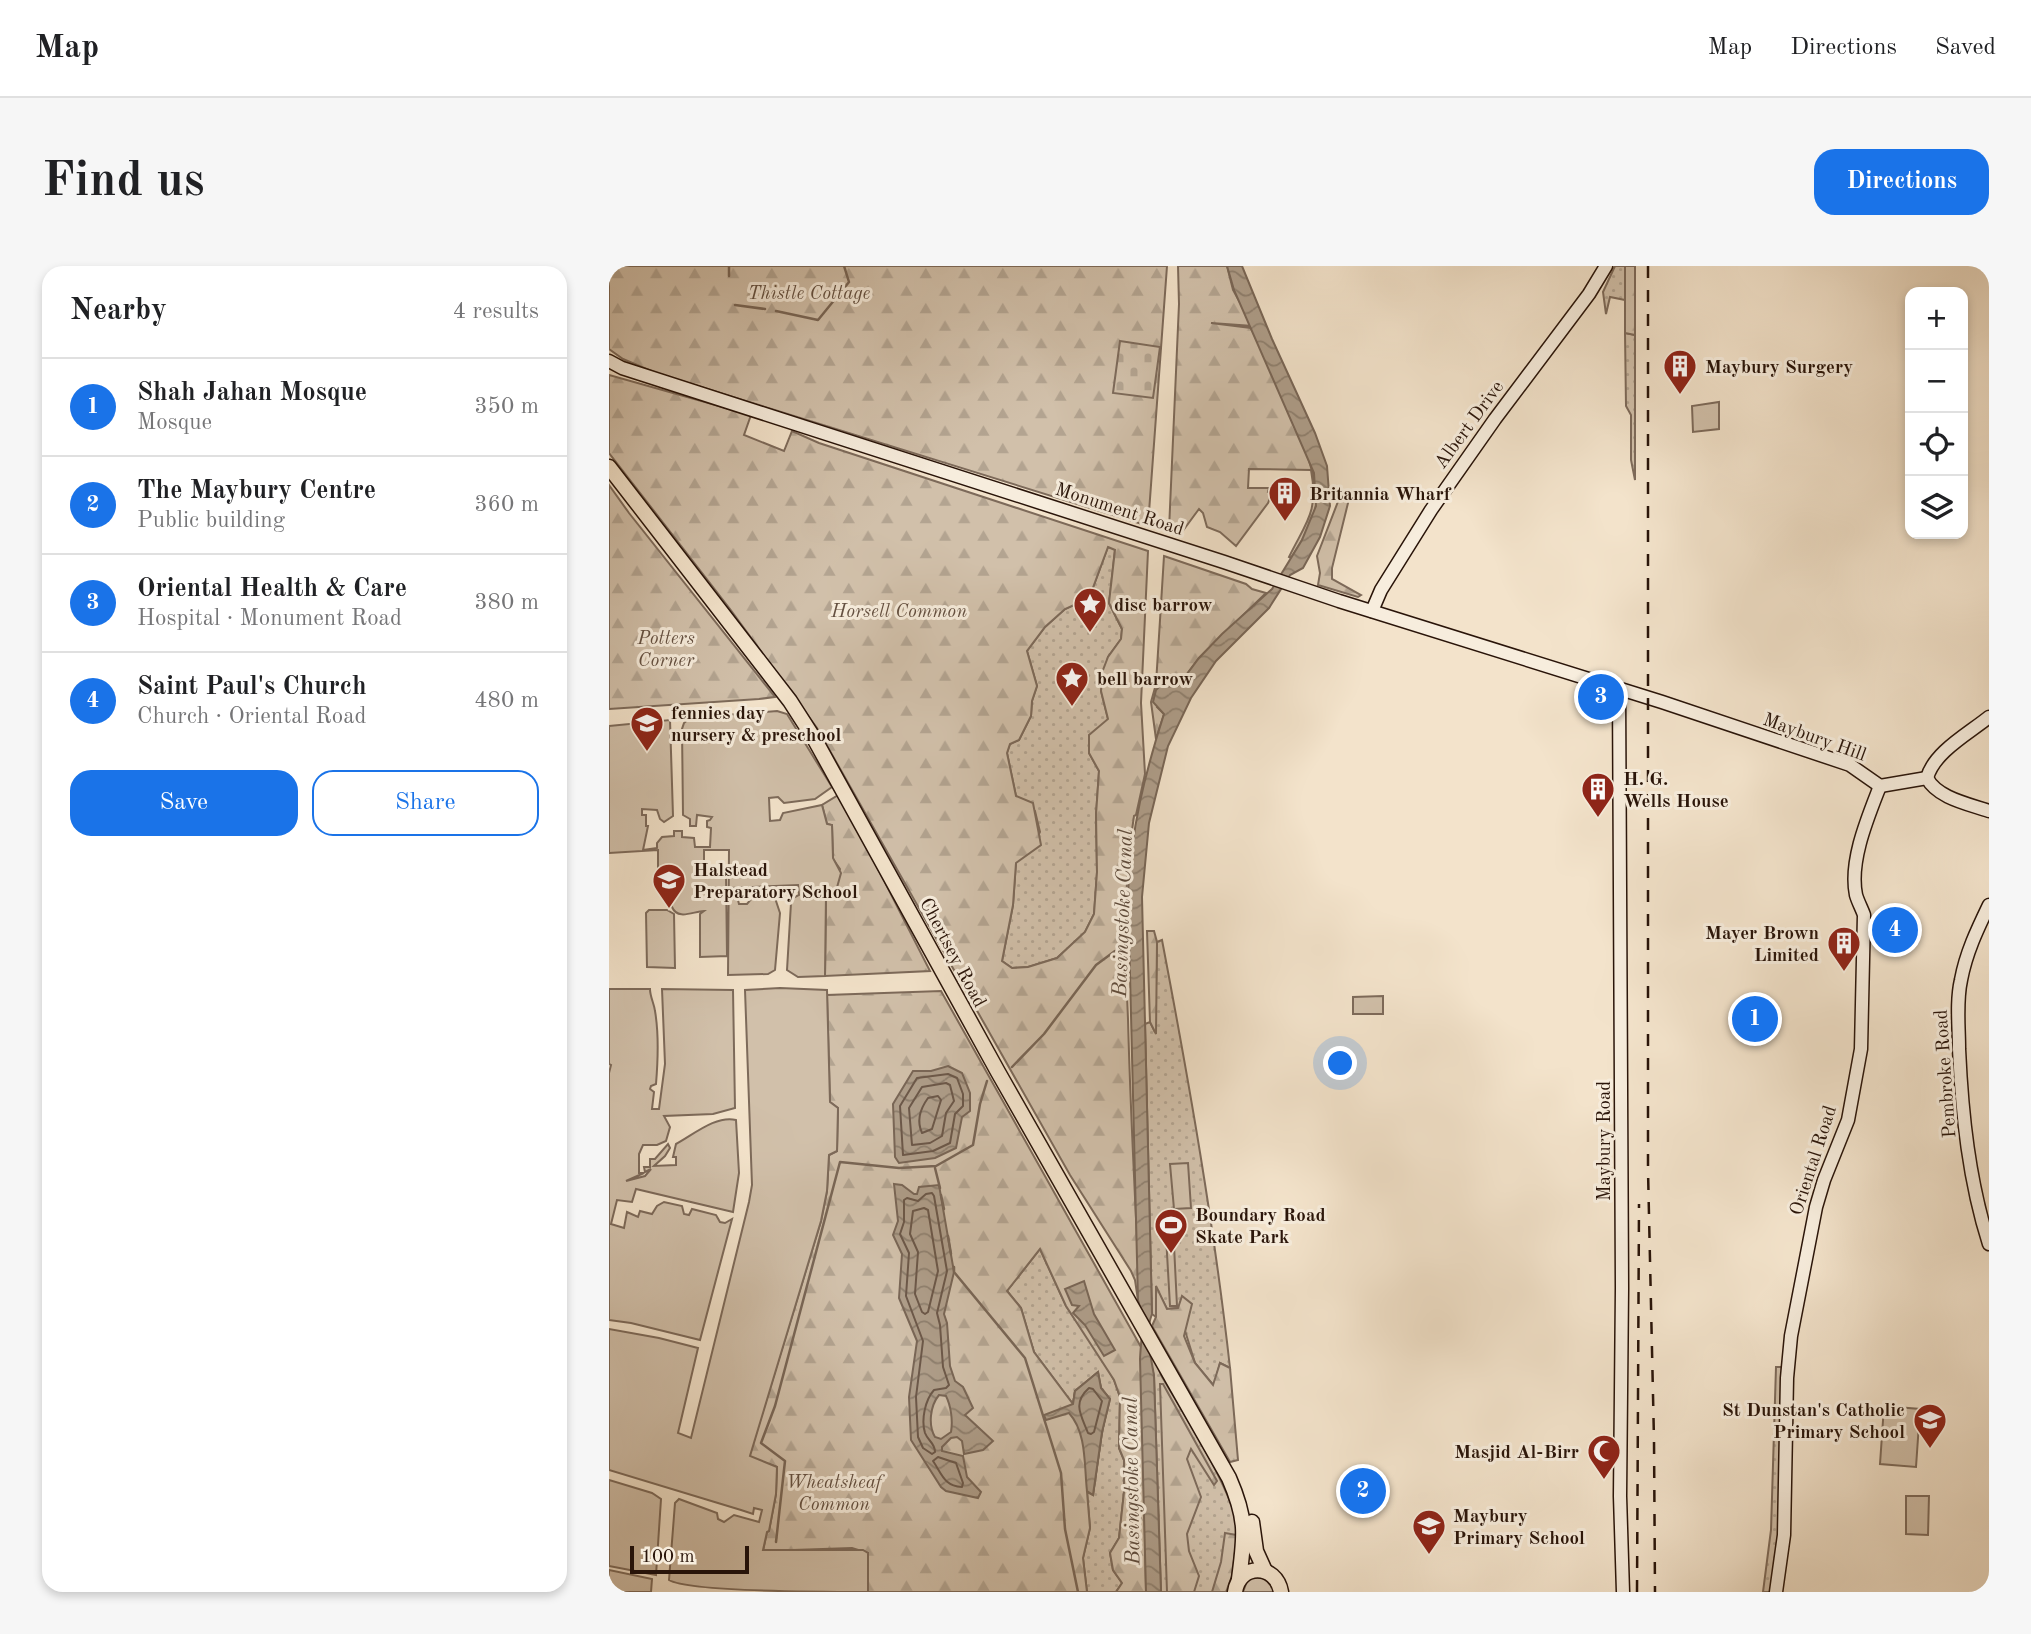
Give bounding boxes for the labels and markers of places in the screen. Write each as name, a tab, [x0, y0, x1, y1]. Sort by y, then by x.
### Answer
building icon: Maybury Surgery	[1661, 347, 1699, 396]
place label: Maybury Surgery	[1705, 359, 1853, 378]
building icon: Britannia Wharf	[1266, 474, 1304, 523]
place label: Britannia Wharf	[1309, 486, 1452, 505]
place icon: disc barrow	[1071, 585, 1109, 634]
place label: disc barrow	[1114, 597, 1213, 616]
place icon: bell barrow	[1053, 659, 1091, 708]
place label: bell barrow	[1097, 671, 1193, 690]
pin: 3	[1578, 671, 1624, 723]
school or university icon: fennies day nursery & preschool	[628, 704, 666, 753]
place label: fennies day nursery & preschool	[671, 705, 842, 746]
building icon: H. G. Wells House	[1579, 770, 1617, 819]
place label: H. G. Wells House	[1623, 771, 1729, 812]
school or university icon: Halstead Preparatory School	[650, 861, 688, 910]
place label: Halstead Preparatory School	[693, 862, 858, 903]
pin: 4	[1872, 904, 1918, 956]
building icon: Mayer Brown Limited	[1825, 924, 1863, 973]
place label: Mayer Brown Limited	[1705, 925, 1819, 966]
pin: 1	[1732, 993, 1778, 1045]
sports icon: Boundary Road Skate Park	[1152, 1206, 1190, 1255]
place label: Boundary Road Skate Park	[1195, 1207, 1326, 1248]
school or university icon: St Dunstan's Catholic Primary School	[1911, 1401, 1949, 1450]
place label: St Dunstan's Catholic Primary School	[1722, 1402, 1905, 1443]
mosque icon: Masjid Al-Birr	[1585, 1432, 1623, 1481]
place label: Masjid Al-Birr	[1454, 1444, 1579, 1463]
pin: 2	[1340, 1465, 1386, 1517]
school or university icon: Maybury Primary School	[1410, 1507, 1448, 1556]
place label: Maybury Primary School	[1453, 1508, 1585, 1549]

